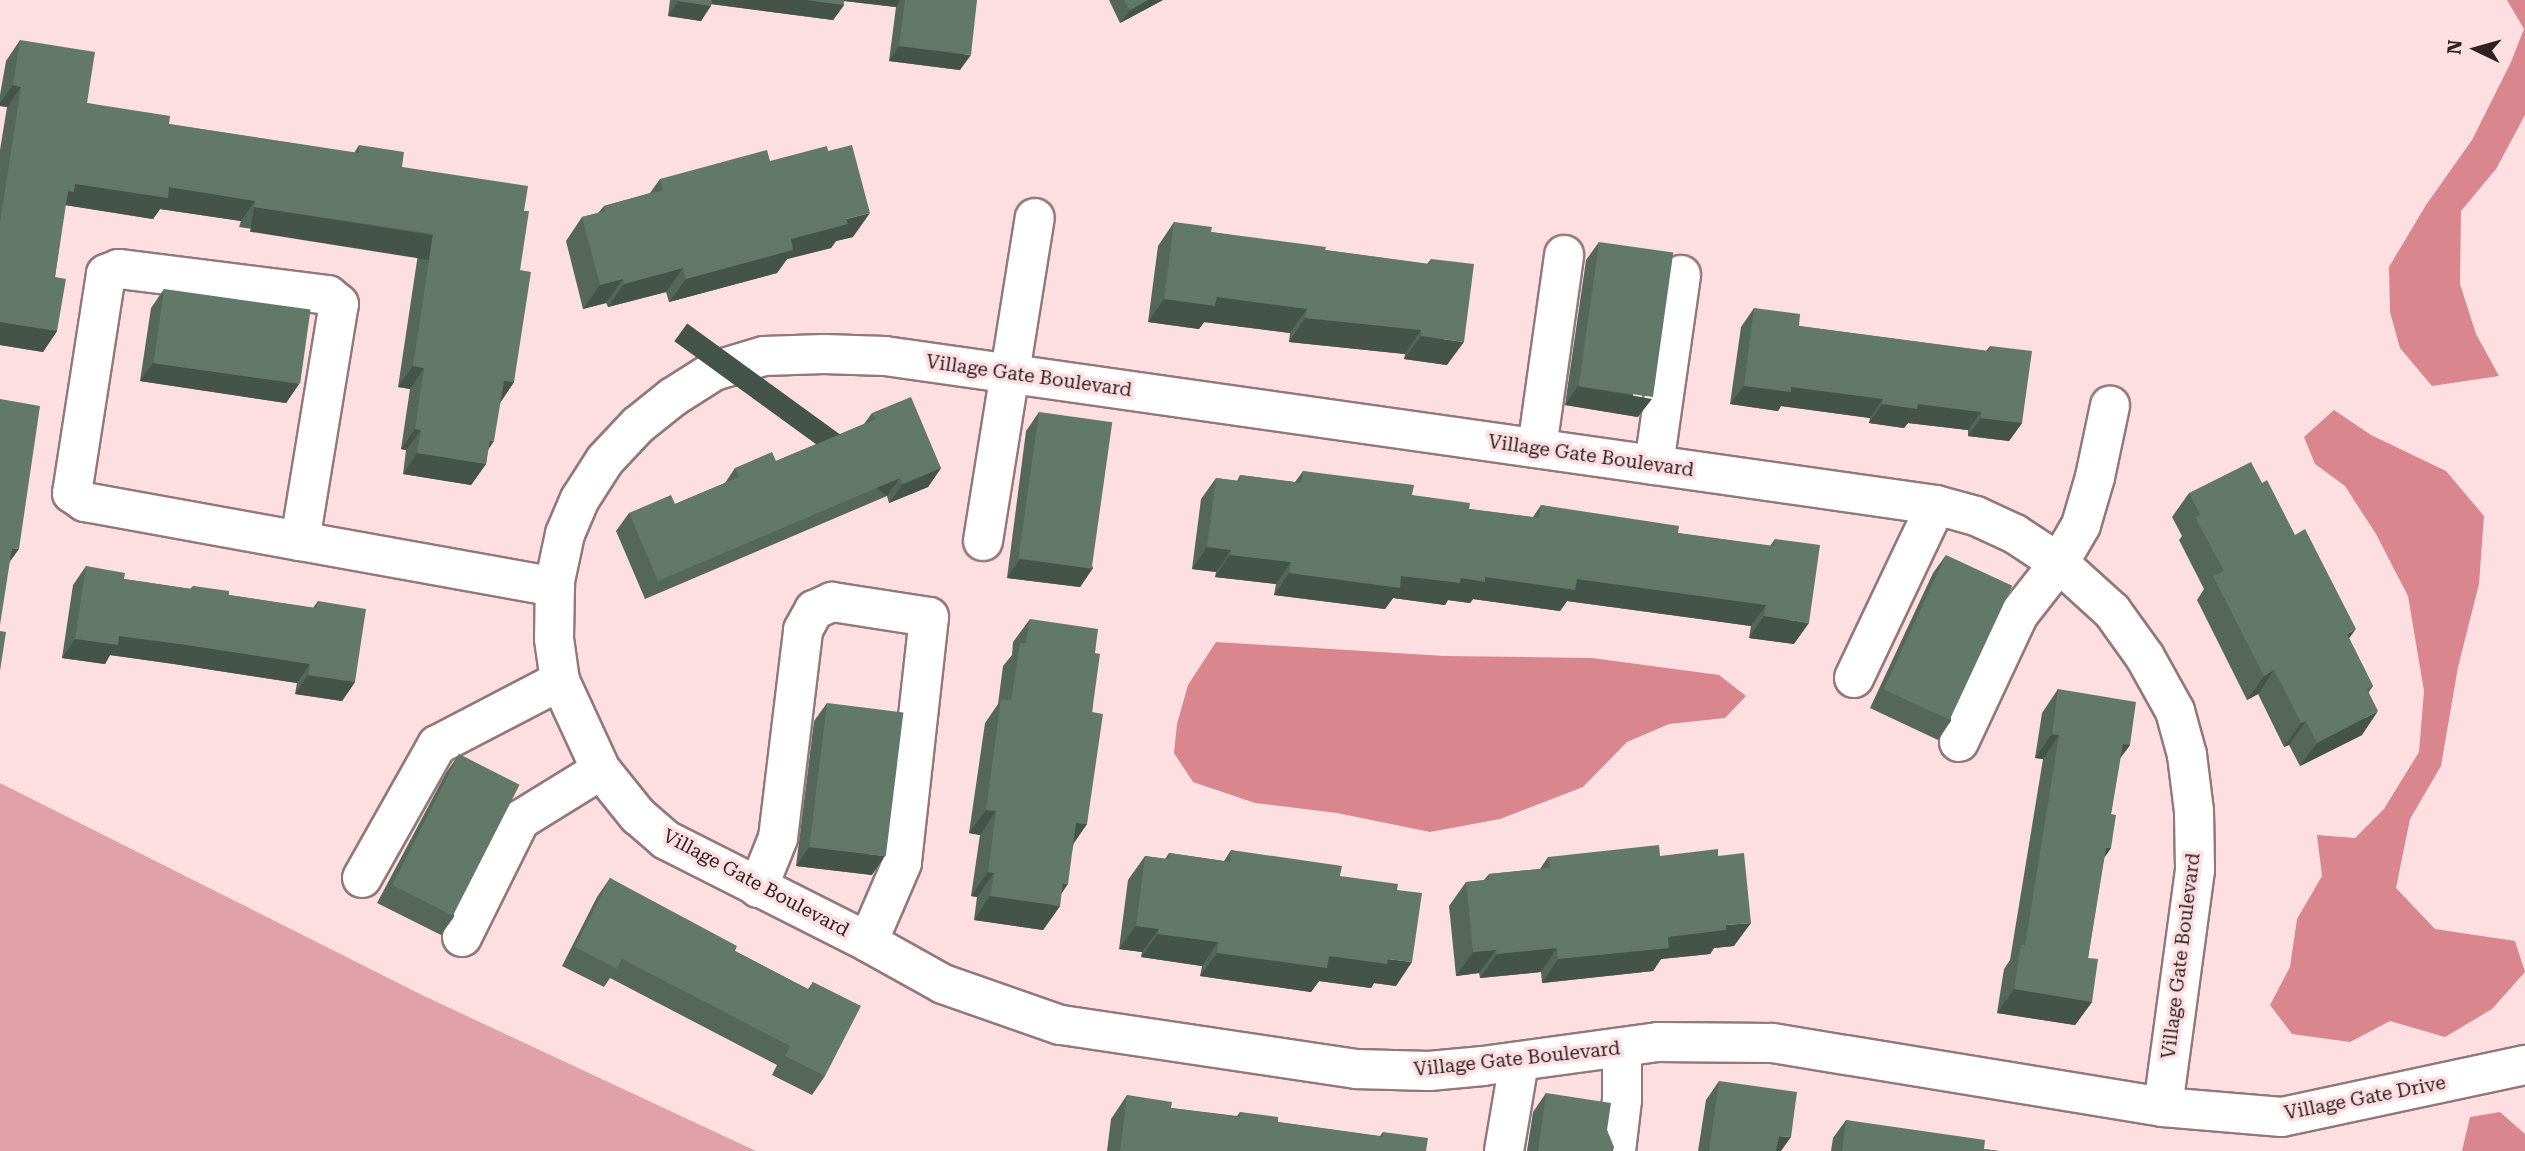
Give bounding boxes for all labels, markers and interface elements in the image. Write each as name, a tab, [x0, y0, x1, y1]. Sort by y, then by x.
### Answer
north arrow	[2441, 14, 2511, 84]
text: N	[2442, 39, 2467, 55]
street label: Village Gate Boulevard	[925, 350, 1133, 402]
street label: Village Gate Boulevard	[1487, 430, 1695, 482]
street label: Village Gate Boulevard	[659, 824, 853, 942]
street label: Village Gate Boulevard	[2157, 852, 2205, 1060]
street label: Village Gate Boulevard	[1413, 1037, 1621, 1081]
street label: Village Gate Drive	[2282, 1071, 2448, 1125]

